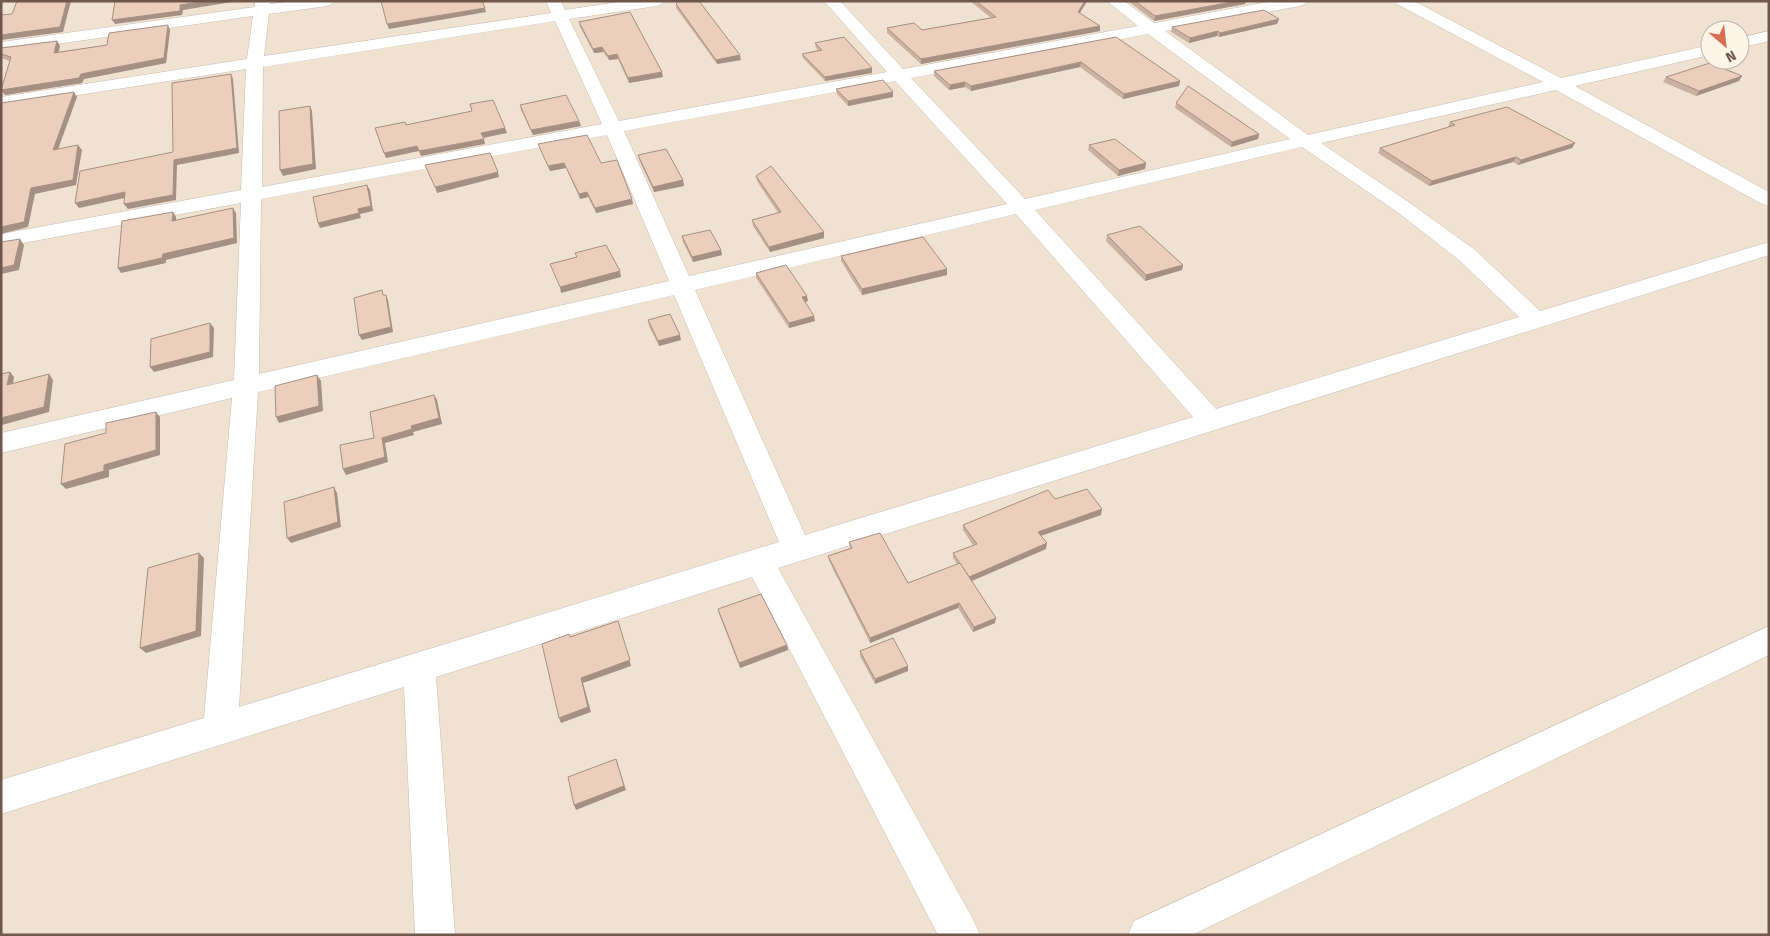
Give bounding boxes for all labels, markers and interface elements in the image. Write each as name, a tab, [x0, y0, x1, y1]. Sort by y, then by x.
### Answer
north arrow	[1700, 20, 1750, 70]
text: N	[1723, 46, 1739, 66]

